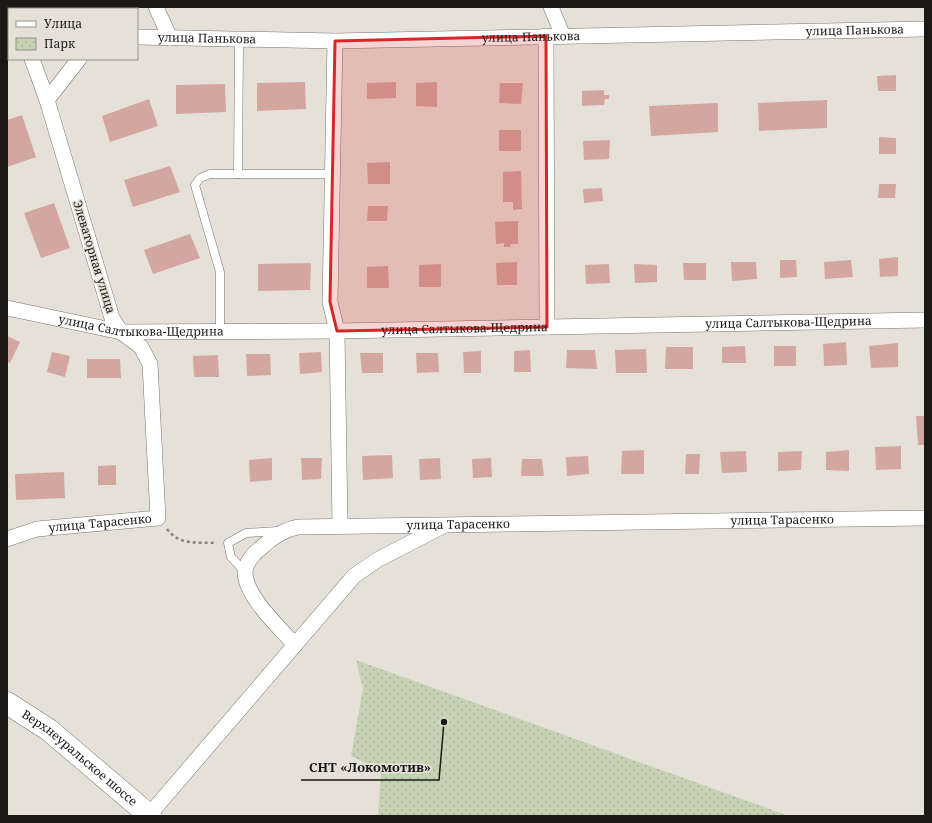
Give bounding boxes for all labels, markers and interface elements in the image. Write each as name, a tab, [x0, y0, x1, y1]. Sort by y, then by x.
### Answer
legend	[8, 8, 138, 60]
text: Улица	[44, 15, 82, 32]
street label: улица Панькова	[805, 20, 904, 39]
street label: улица Панькова	[481, 27, 580, 46]
street label: улица Панькова	[158, 28, 257, 47]
text: Парк	[44, 35, 76, 52]
street label: Элеваторная улица	[69, 198, 120, 316]
street label: улица Салтыкова-Щедрина	[57, 310, 224, 340]
street label: улица Салтыкова-Щедрина	[705, 312, 872, 332]
street label: улица Салтыкова-Щедрина	[381, 318, 548, 338]
street label: улица Тарасенко	[48, 510, 152, 536]
street label: улица Тарасенко	[730, 510, 834, 529]
street label: улица Тарасенко	[406, 515, 510, 533]
street label: Верхнеуральское шоссе	[18, 706, 141, 810]
callout: СНТ «Локомотив»	[301, 755, 439, 780]
text: СНТ «Локомотив»	[309, 758, 431, 776]

